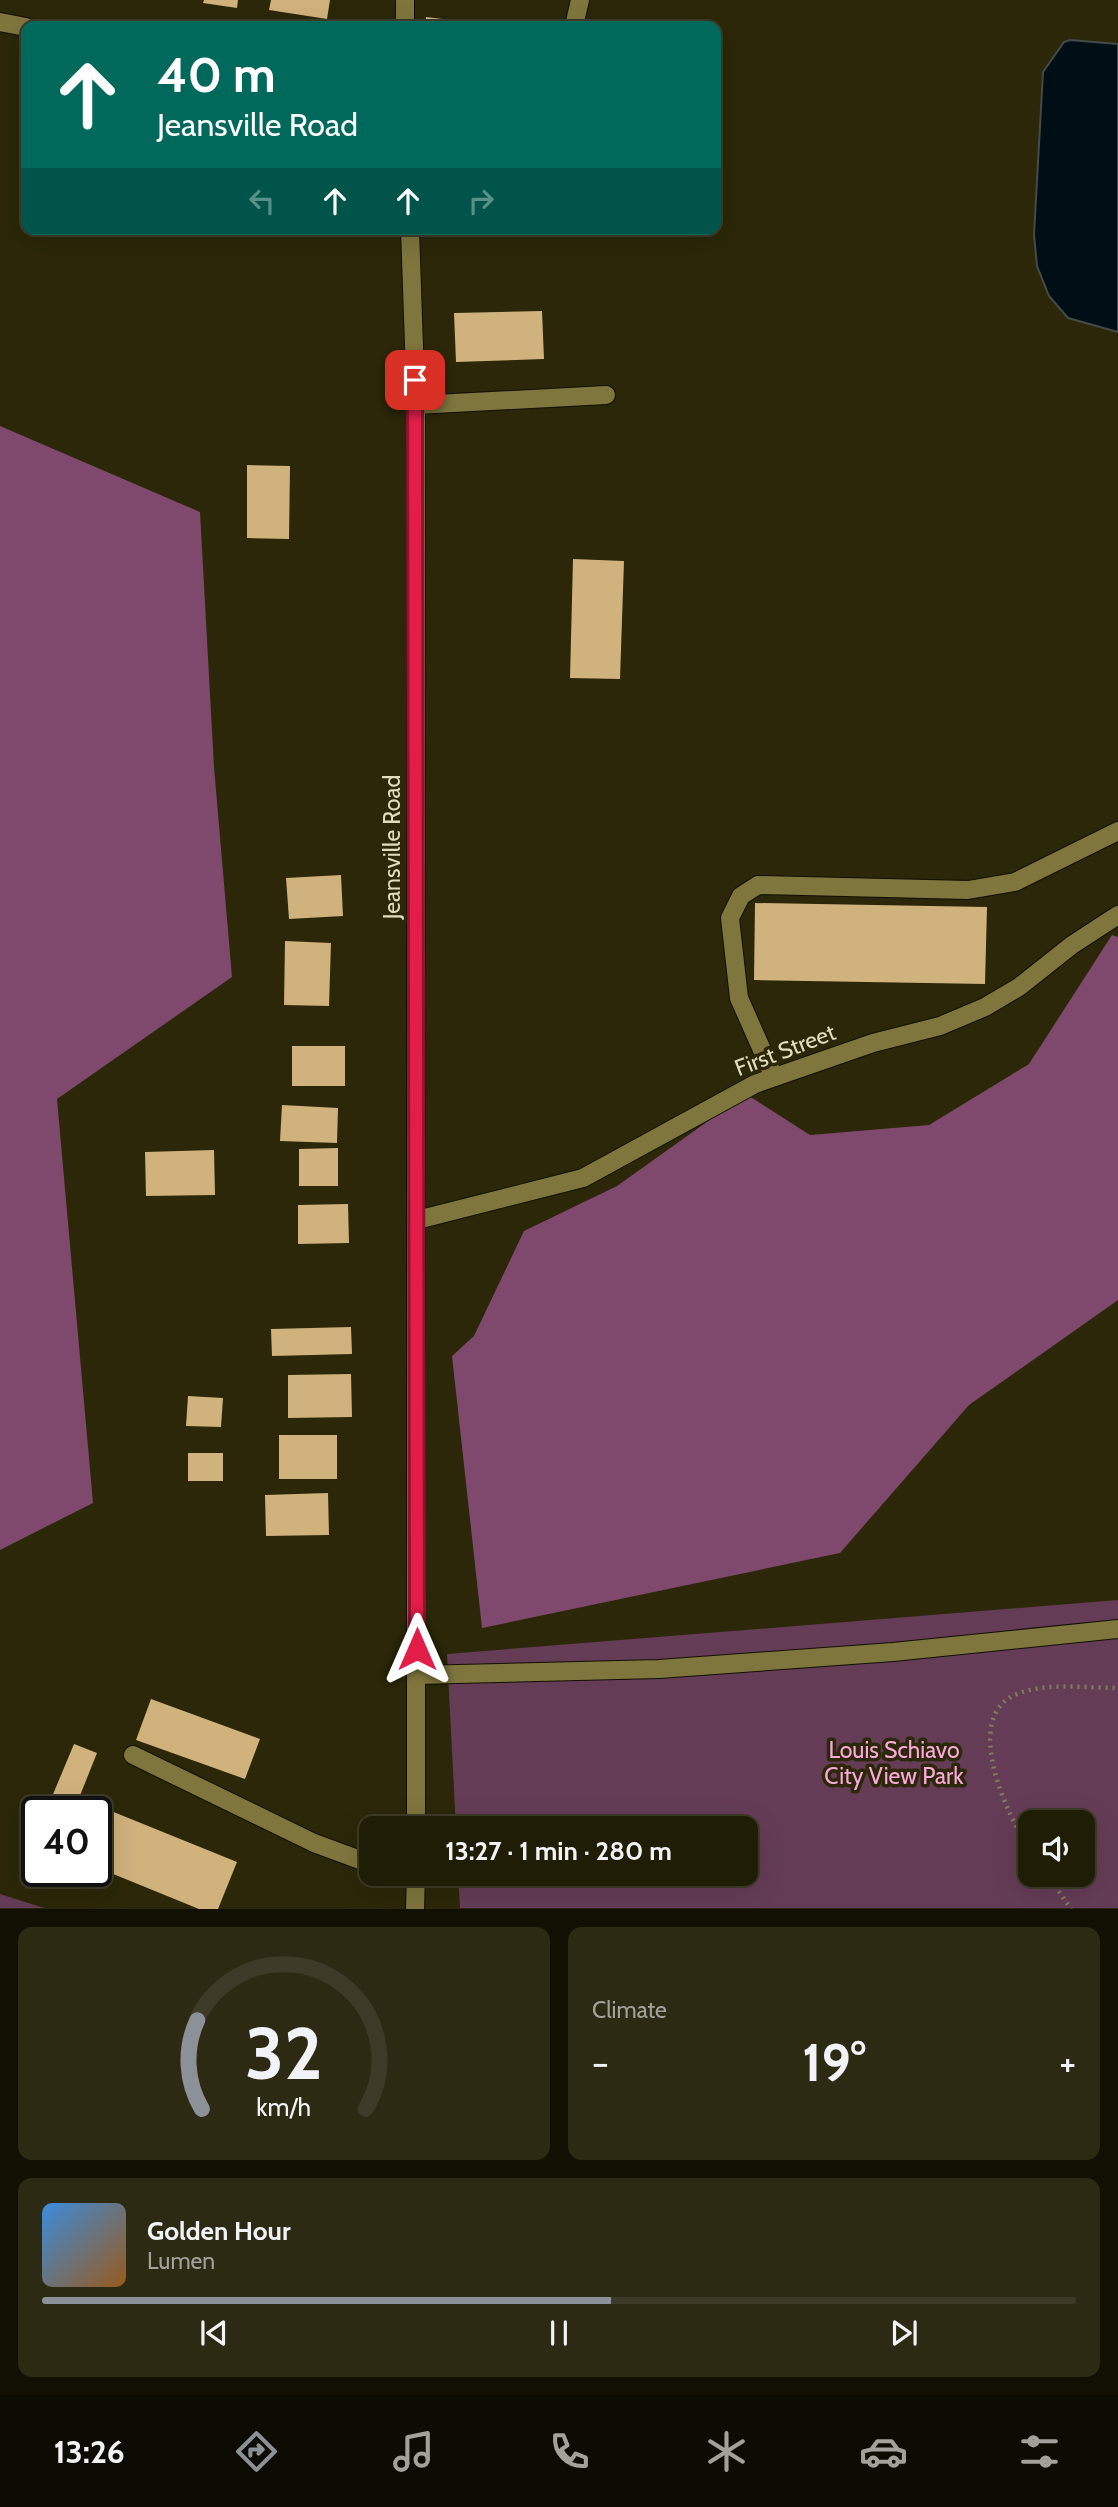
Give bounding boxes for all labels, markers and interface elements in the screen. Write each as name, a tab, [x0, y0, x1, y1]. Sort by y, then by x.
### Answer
text: 40 m	[157, 45, 276, 104]
icon: ahead	[42, 49, 133, 140]
text: Jeansville Road	[157, 105, 358, 144]
icon: left	[243, 182, 281, 220]
icon: ahead	[316, 182, 354, 220]
icon: ahead	[389, 182, 427, 220]
icon: right	[462, 182, 500, 220]
pin	[385, 350, 445, 410]
icon: arrive	[396, 361, 434, 399]
street label: Jeansville Road	[378, 775, 406, 920]
street label: First Street	[731, 1018, 840, 1082]
position arrow	[380, 1612, 454, 1686]
park label: Louis Schiavo City View Park	[824, 1736, 964, 1790]
speed limit sign: 40	[21, 1796, 112, 1887]
map controls	[1018, 1810, 1095, 1887]
button: sound	[1018, 1810, 1095, 1887]
text: 13:27 · 1 min · 280 m	[445, 1835, 672, 1867]
text: Climate	[592, 1996, 667, 2024]
text: 32	[245, 2010, 323, 2098]
text: 19°	[802, 2031, 866, 2094]
text: −	[592, 2039, 609, 2086]
text: +	[1059, 2039, 1076, 2086]
text: km/h	[257, 2092, 311, 2122]
text: Golden Hour	[147, 2215, 290, 2247]
text: Lumen	[147, 2247, 215, 2275]
icon: previous	[195, 2314, 233, 2352]
icon: pause	[540, 2314, 578, 2352]
icon: next	[885, 2314, 923, 2352]
icon: directions	[232, 2427, 281, 2476]
icon: music	[389, 2427, 438, 2476]
icon: phone	[545, 2427, 594, 2476]
icon: climate	[702, 2427, 751, 2476]
icon: car	[859, 2427, 908, 2476]
icon: filters	[1015, 2427, 1064, 2476]
text: 13:26	[54, 2432, 125, 2471]

